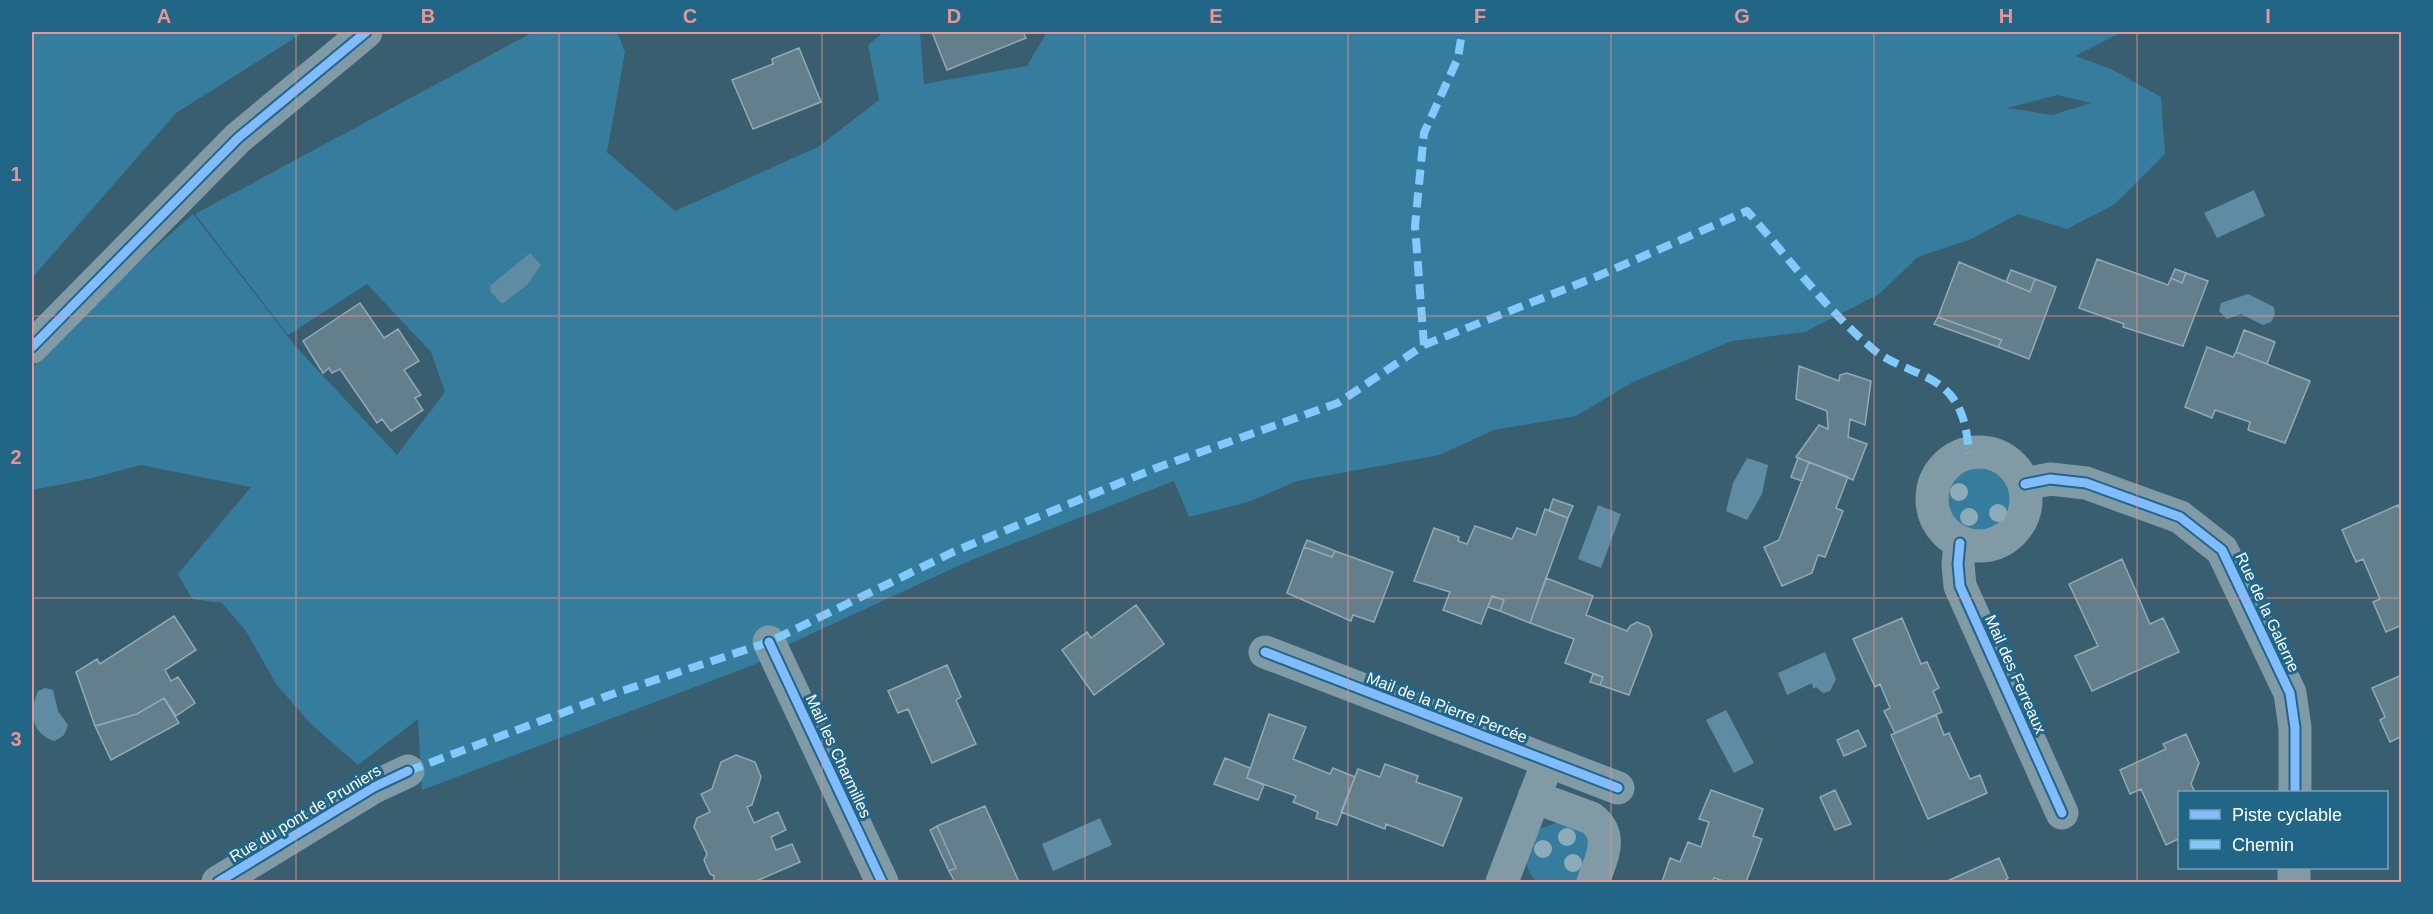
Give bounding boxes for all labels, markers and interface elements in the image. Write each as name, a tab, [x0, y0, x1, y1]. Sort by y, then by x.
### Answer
text: A	[157, 5, 171, 27]
text: B	[421, 5, 435, 27]
text: C	[683, 5, 697, 27]
text: D	[947, 5, 961, 27]
text: E	[1209, 5, 1223, 27]
text: F	[1474, 5, 1486, 27]
text: G	[1734, 5, 1750, 27]
text: H	[1999, 5, 2013, 27]
text: I	[2265, 5, 2271, 27]
text: 1	[10, 163, 22, 185]
text: 2	[10, 446, 22, 468]
street label: Rue de la Galerne	[2232, 550, 2303, 675]
street label: Mail des Ferreaux	[1982, 612, 2049, 736]
street label: Mail de la Pierre Percée	[1364, 669, 1530, 746]
street label: Mail les Charmilles	[802, 692, 875, 821]
text: 3	[10, 728, 22, 750]
street label: Rue du pont de Pruniers	[227, 761, 384, 865]
legend	[2178, 791, 2388, 869]
text: Piste cyclable	[2232, 805, 2342, 825]
text: Chemin	[2232, 835, 2294, 855]

